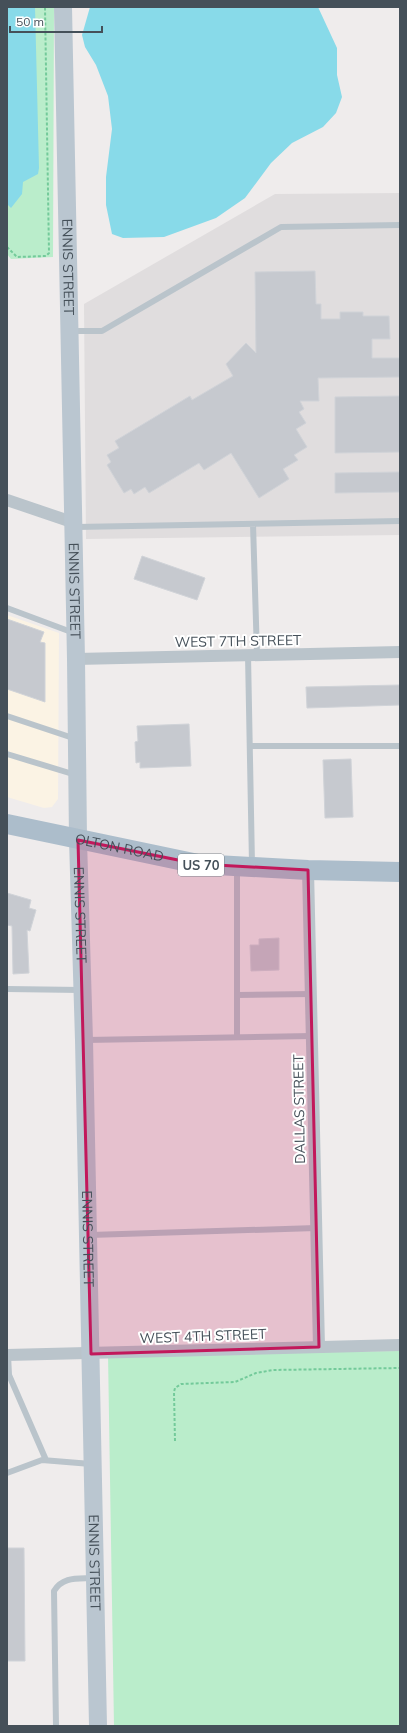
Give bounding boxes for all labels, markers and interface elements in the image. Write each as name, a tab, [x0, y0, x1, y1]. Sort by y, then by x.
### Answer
scale bar	[10, 8, 102, 34]
text: 50 m	[16, 14, 44, 29]
street label: ENNIS STREET	[58, 218, 78, 316]
street label: ENNIS STREET	[65, 542, 85, 640]
street label: WEST 7TH STREET	[174, 631, 302, 651]
street label: OLTON ROAD	[73, 829, 166, 866]
road number: US 70	[178, 854, 224, 876]
street label: ENNIS STREET	[70, 866, 91, 964]
street label: DALLAS STREET	[289, 1054, 309, 1164]
street label: ENNIS STREET	[78, 1190, 98, 1288]
street label: WEST 4TH STREET	[139, 1325, 267, 1347]
street label: ENNIS STREET	[85, 1514, 105, 1612]

